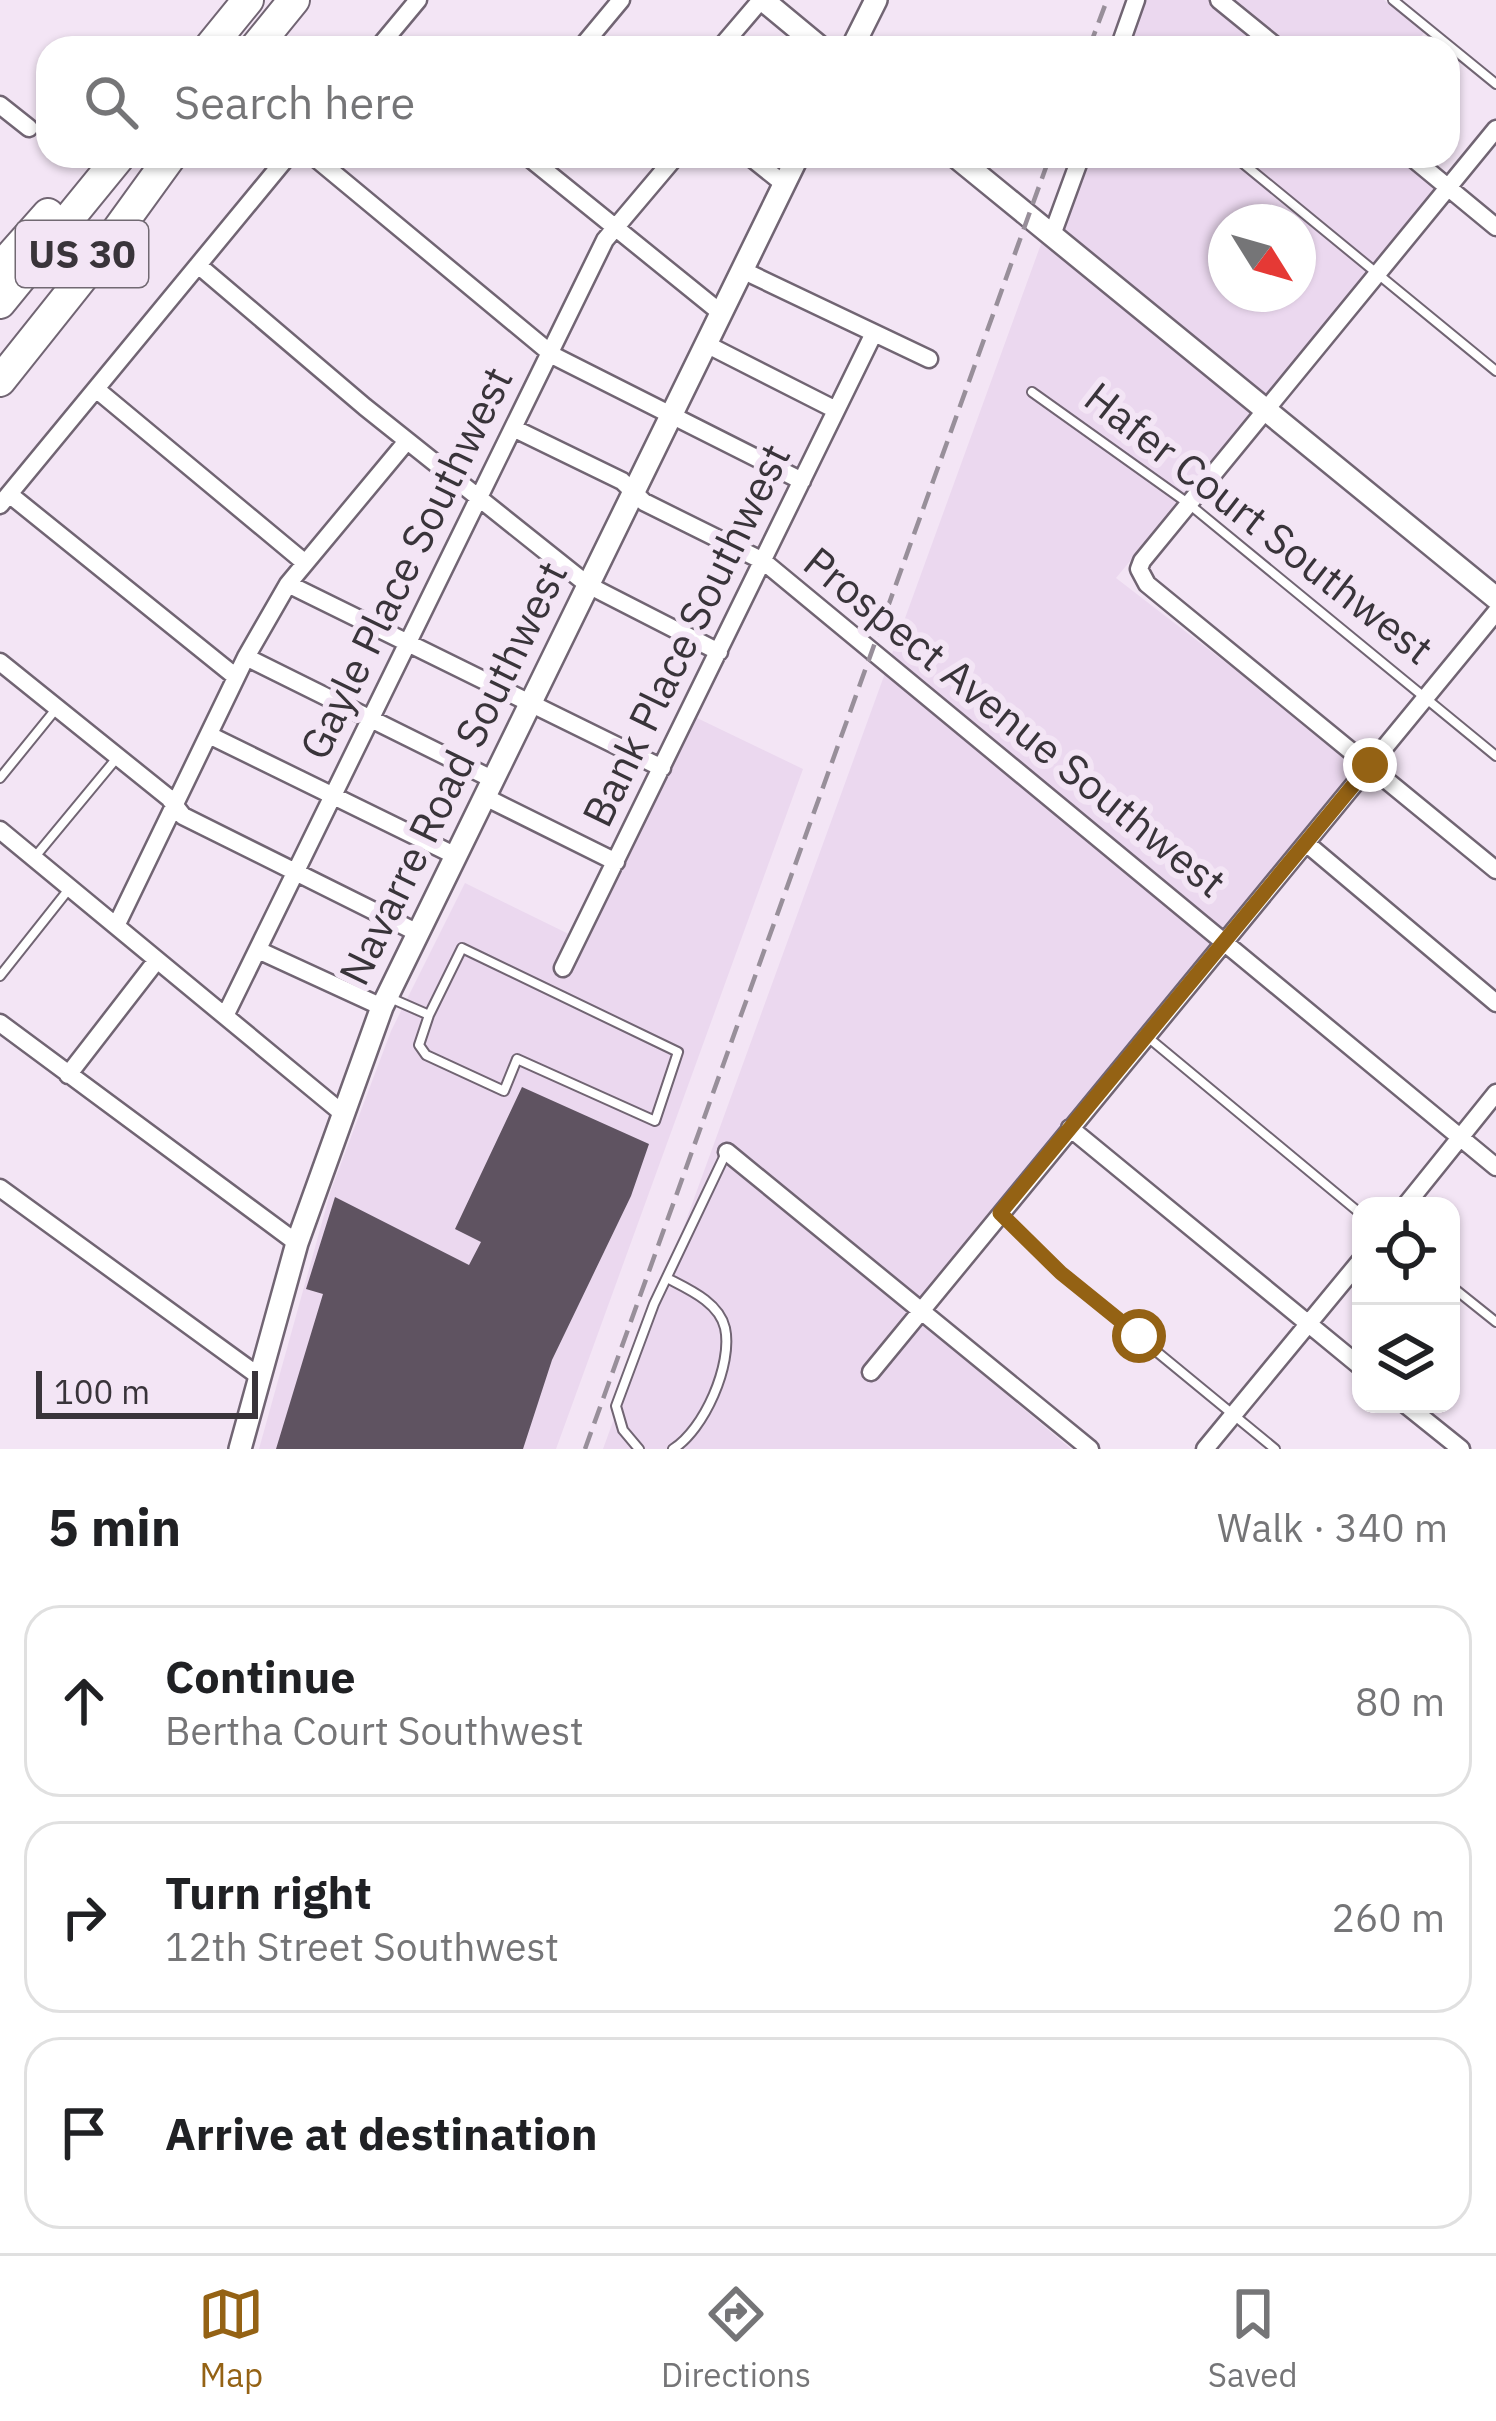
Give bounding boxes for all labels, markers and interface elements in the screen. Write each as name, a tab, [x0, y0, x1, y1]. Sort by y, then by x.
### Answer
search box	[36, 36, 1460, 168]
icon: search	[78, 69, 144, 135]
text: Search here	[174, 73, 415, 131]
north arrow	[1208, 204, 1316, 312]
road number: US 30	[16, 221, 148, 287]
street label: Gayle Place Southwest	[287, 357, 525, 768]
street label: Hafer Court Southwest	[1074, 369, 1445, 676]
street label: Bank Place Southwest	[569, 434, 802, 835]
street label: Prospect Avenue Southwest	[793, 534, 1238, 909]
street label: Navarre Road Southwest	[326, 552, 579, 994]
route end	[1343, 738, 1397, 792]
map controls	[1352, 1197, 1460, 1413]
button: locate	[1352, 1197, 1460, 1305]
button: layers	[1352, 1305, 1460, 1413]
route start	[1112, 1309, 1166, 1363]
scale bar	[36, 1365, 258, 1418]
text: 100 m	[54, 1370, 150, 1413]
text: 5 min	[48, 1494, 181, 1560]
text: Walk · 340 m	[1217, 1502, 1448, 1553]
text: Continue	[165, 1647, 356, 1705]
icon: ahead	[51, 1668, 117, 1734]
text: 80 m	[1355, 1676, 1445, 1727]
text: Bertha Court Southwest	[165, 1705, 584, 1756]
text: Turn right	[165, 1863, 372, 1921]
icon: right	[51, 1884, 117, 1950]
text: 260 m	[1332, 1892, 1445, 1943]
text: 12th Street Southwest	[165, 1921, 559, 1972]
icon: arrive	[51, 2100, 117, 2166]
text: Arrive at destination	[165, 2104, 598, 2162]
tab: Map	[198, 2281, 264, 2396]
tab: Directions	[661, 2281, 811, 2396]
tab: Saved	[1208, 2281, 1298, 2396]

